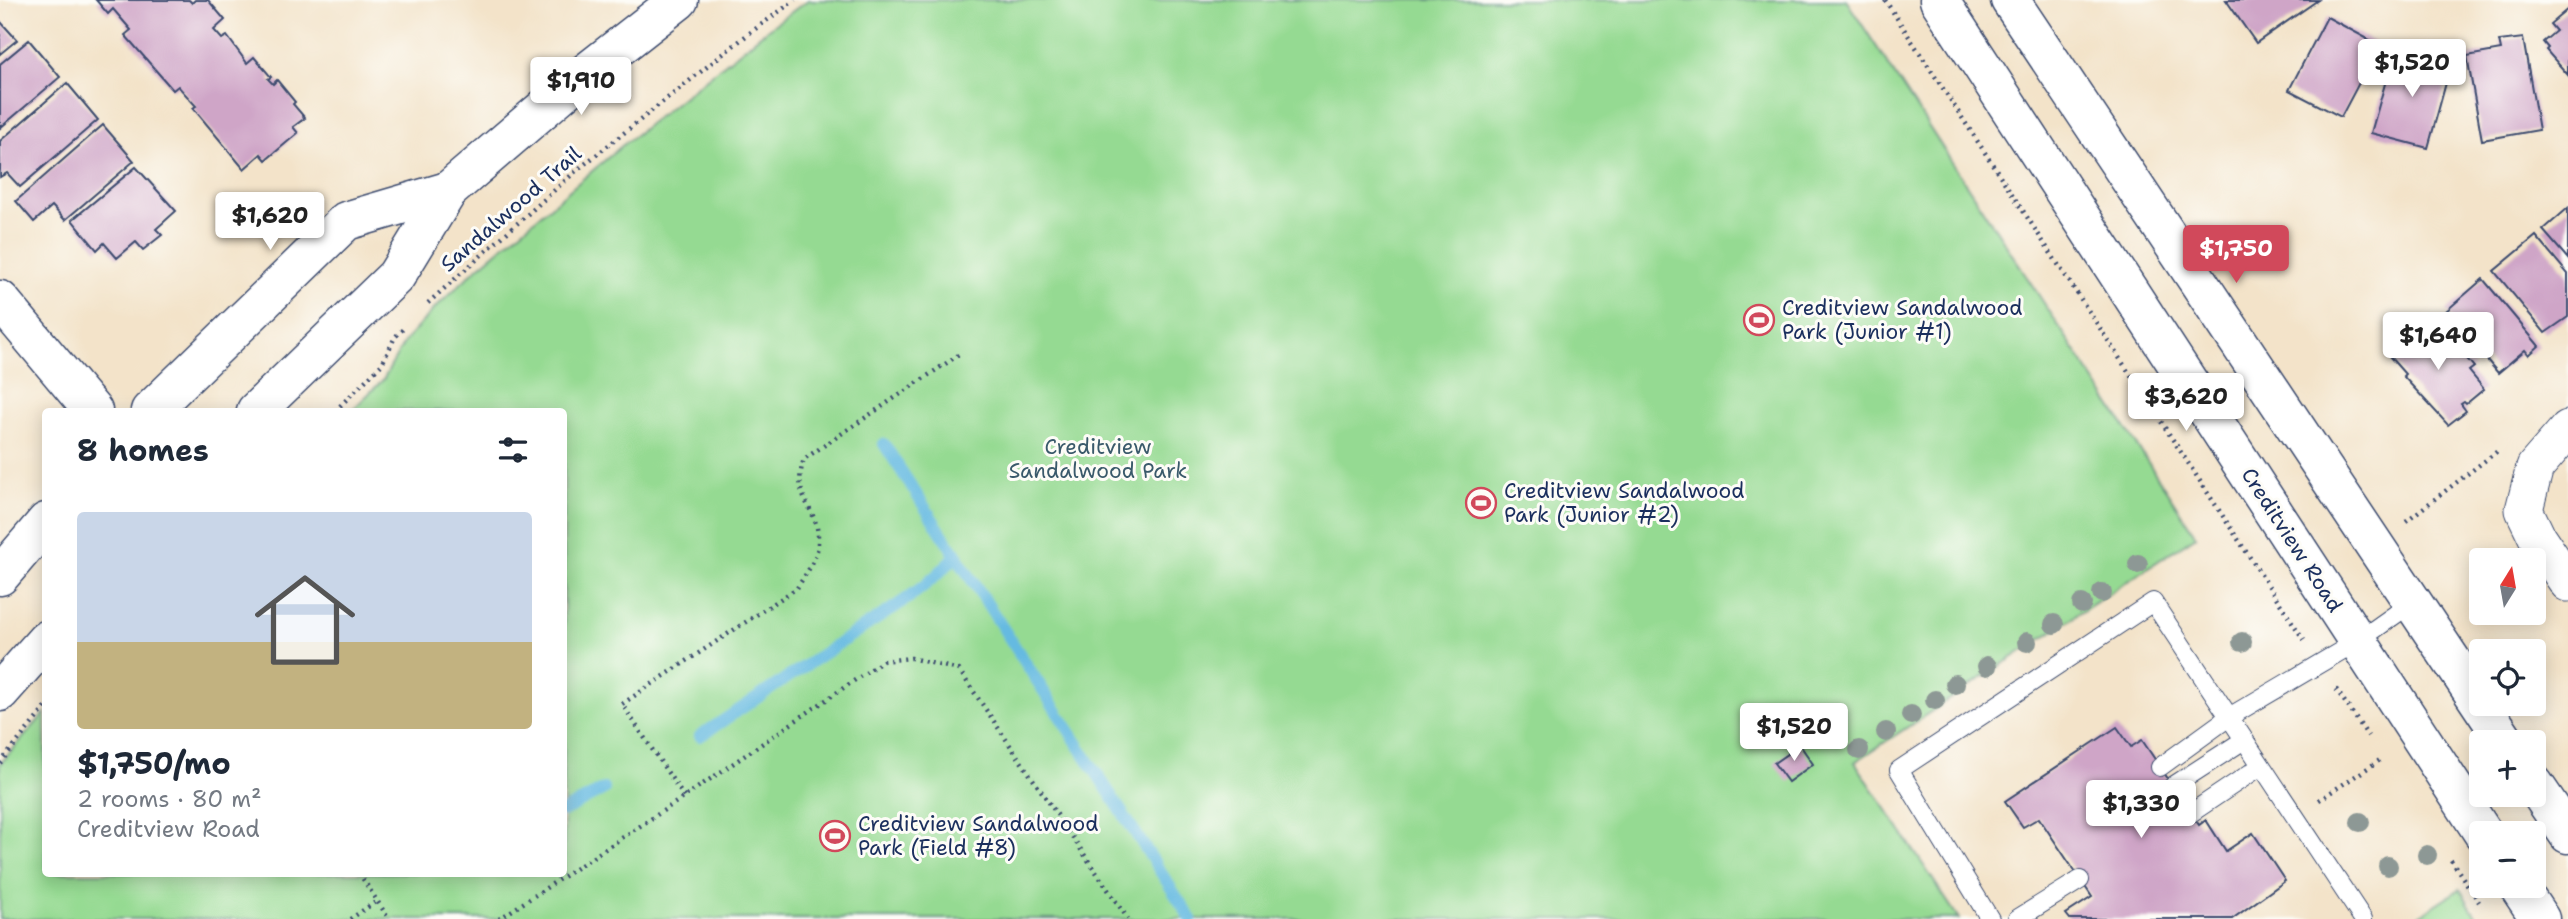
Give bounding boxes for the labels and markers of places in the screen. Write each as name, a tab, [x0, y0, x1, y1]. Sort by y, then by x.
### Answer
pin: $1,520	[2355, 40, 2469, 99]
pin: $1,910	[524, 58, 638, 117]
pin: $1,620	[213, 192, 327, 252]
pin: $1,750	[2179, 226, 2293, 285]
place label: Creditview Sandalwood Park (Junior #1)	[1782, 294, 2023, 346]
sports icon: Creditview Sandalwood Park (Junior #1)	[1742, 303, 1776, 337]
pin: $1,640	[2381, 312, 2495, 372]
pin: $3,620	[2129, 374, 2243, 433]
place label: Creditview Sandalwood Park (Junior #2)	[1504, 477, 1745, 529]
sports icon: Creditview Sandalwood Park (Junior #2)	[1464, 486, 1498, 520]
pin: $1,520	[1737, 704, 1851, 763]
pin: $1,330	[2084, 780, 2198, 840]
place label: Creditview Sandalwood Park (Field #8)	[858, 810, 1099, 862]
sports icon: Creditview Sandalwood Park (Field #8)	[818, 819, 852, 853]

